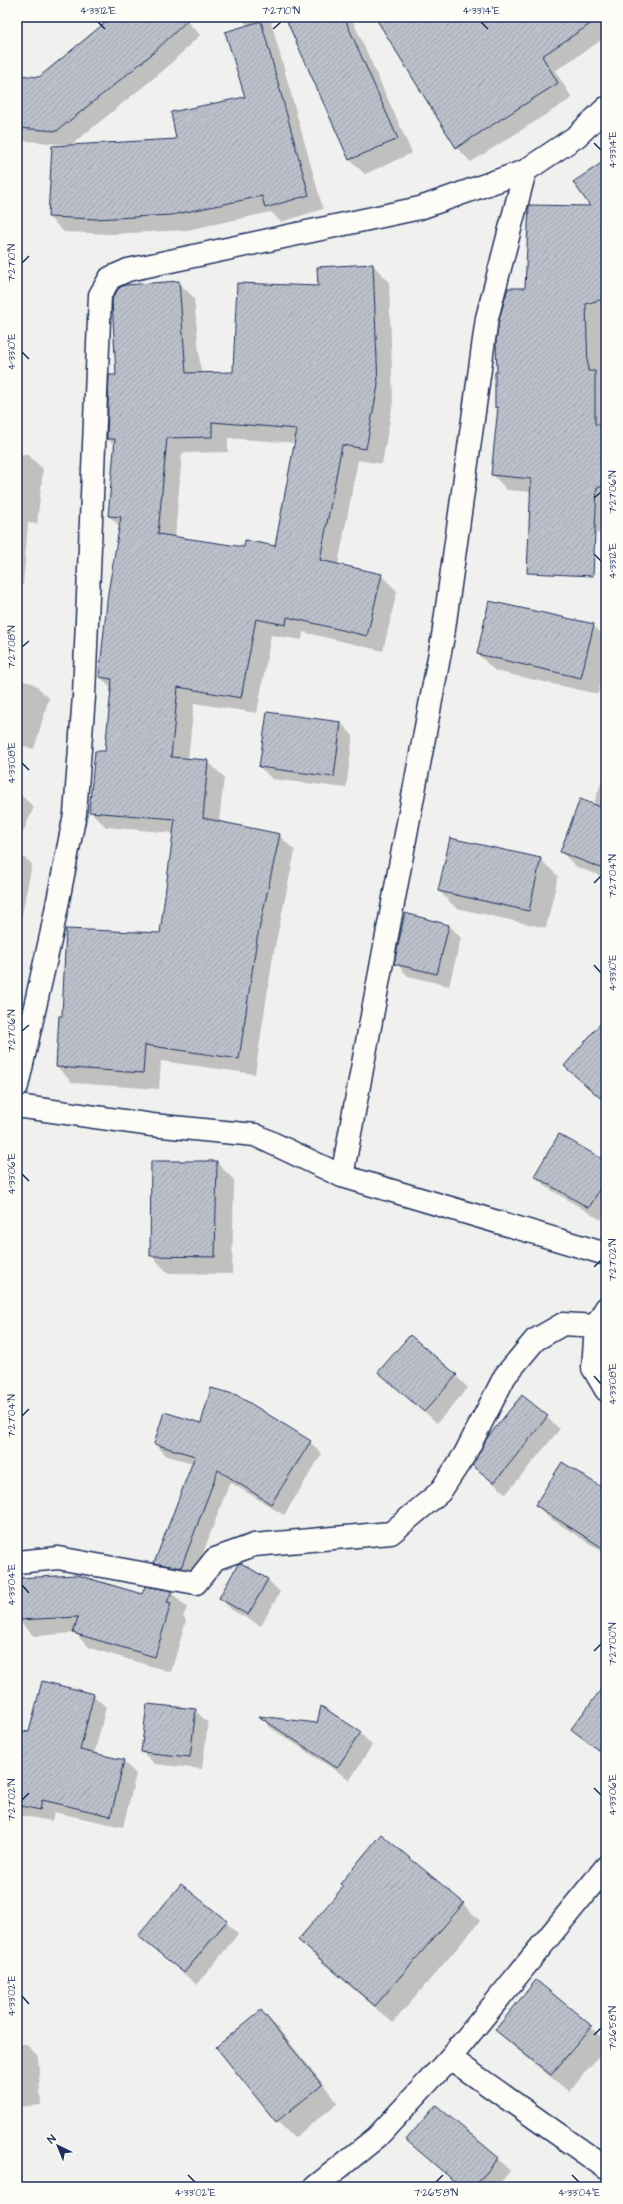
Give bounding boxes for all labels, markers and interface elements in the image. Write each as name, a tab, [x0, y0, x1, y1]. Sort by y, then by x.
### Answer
text: 4°33'12"E	[80, 4, 116, 18]
text: 7°27'10"N	[262, 4, 300, 18]
text: 4°33'14"E	[462, 4, 500, 18]
text: 4°33'14"E	[606, 131, 620, 169]
text: 7°27'10"N	[5, 244, 19, 282]
text: 4°33'10"E	[5, 334, 19, 370]
text: 7°27'06"N	[606, 470, 620, 514]
text: 4°33'12"E	[606, 543, 620, 579]
text: 7°27'08"N	[5, 625, 19, 669]
text: 4°33'08"E	[5, 742, 19, 784]
text: 7°27'04"N	[606, 854, 620, 898]
text: 4°33'10"E	[606, 955, 620, 991]
text: 7°27'06"N	[5, 1009, 19, 1053]
text: 4°33'06"E	[5, 1153, 19, 1195]
text: 7°27'02"N	[606, 1239, 620, 1281]
text: 4°33'08"E	[606, 1363, 620, 1405]
text: 7°27'04"N	[5, 1394, 19, 1438]
text: 4°33'04"E	[5, 1564, 19, 1606]
text: 7°27'00"N	[606, 1622, 620, 1666]
text: 4°33'06"E	[606, 1774, 620, 1816]
text: 7°27'02"N	[5, 1779, 19, 1821]
text: 4°33'02"E	[5, 1975, 19, 2017]
text: 7°26'58"N	[606, 2006, 620, 2050]
north arrow	[38, 2126, 78, 2166]
text: N	[44, 2131, 59, 2147]
text: 4°33'02"E	[174, 2186, 216, 2200]
text: 7°26'58"N	[414, 2186, 458, 2200]
text: 4°33'04"E	[558, 2186, 600, 2200]

